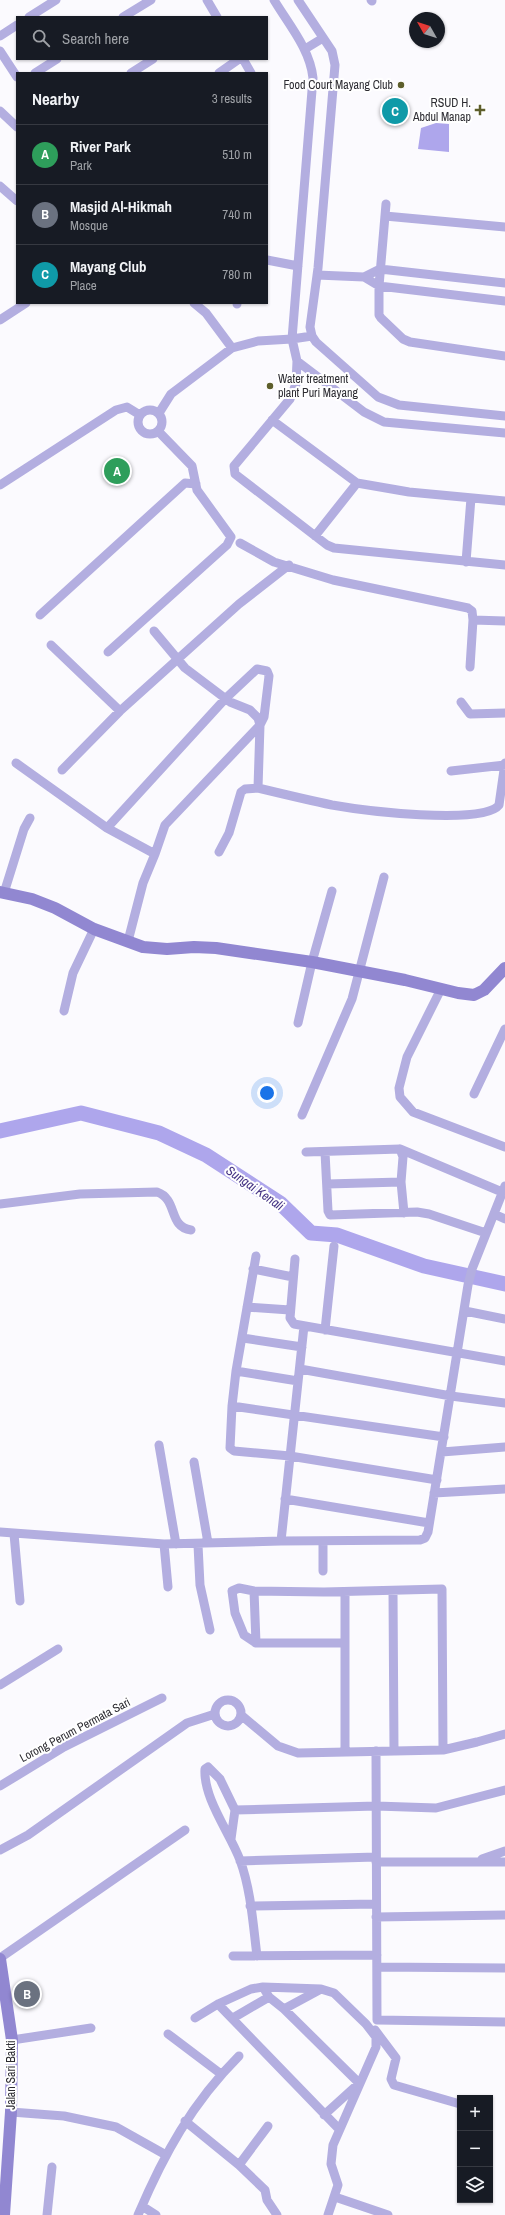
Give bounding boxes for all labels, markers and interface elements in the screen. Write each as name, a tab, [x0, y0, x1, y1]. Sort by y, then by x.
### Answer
north arrow	[409, 12, 445, 48]
search box	[16, 16, 268, 60]
icon: search	[30, 27, 52, 49]
text: Search here	[62, 28, 129, 49]
place label: Food Court Mayang Club	[284, 77, 393, 93]
marker: Food Court Mayang Club	[396, 80, 406, 90]
text: Nearby	[32, 87, 79, 110]
text: 3 results	[212, 90, 252, 107]
place label: RSUD H. Abdul Manap	[412, 95, 471, 125]
pin: C	[382, 96, 408, 126]
marker: RSUD H. Abdul Manap	[474, 104, 486, 116]
text: River Park	[70, 136, 131, 157]
text: A	[41, 146, 49, 163]
text: 510 m	[222, 146, 252, 163]
text: Park	[70, 157, 92, 174]
text: Masjid Al-Hikmah	[70, 196, 172, 217]
text: B	[41, 206, 49, 223]
text: 740 m	[222, 206, 252, 223]
text: Mosque	[70, 217, 108, 234]
text: Mayang Club	[70, 256, 147, 277]
text: C	[41, 266, 49, 283]
text: 780 m	[222, 266, 252, 283]
text: Place	[70, 277, 97, 294]
place label: Water treatment plant Puri Mayang	[278, 371, 358, 401]
marker: Water treatment plant Puri Mayang	[265, 381, 275, 391]
pin: A	[104, 456, 130, 486]
your location	[257, 1083, 277, 1103]
water label: Sungai Kenali	[223, 1162, 287, 1214]
street label: Lorong Perum Permata Sari	[17, 1694, 133, 1766]
pin: B	[14, 1979, 40, 2009]
street label: Jalan Sari Bakti	[3, 2040, 19, 2110]
map controls	[457, 2095, 493, 2203]
button: +	[457, 2095, 493, 2131]
button: −	[457, 2131, 493, 2167]
button: layers	[457, 2167, 493, 2203]

